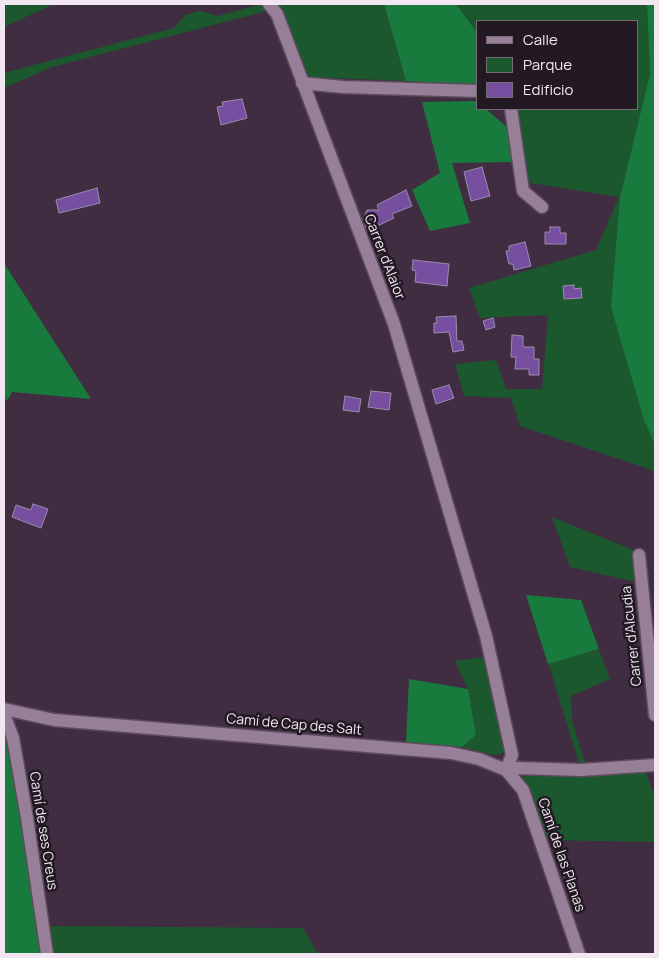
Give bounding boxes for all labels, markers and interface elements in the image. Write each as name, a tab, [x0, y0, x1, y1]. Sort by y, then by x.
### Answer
legend	[477, 20, 639, 110]
text: Calle	[523, 29, 558, 50]
text: Parque	[523, 54, 572, 75]
text: Edificio	[523, 79, 573, 100]
street label: Carrer d'Alaior	[360, 212, 408, 302]
street label: Carrer d'Alcudia	[618, 585, 646, 687]
street label: Camí de Cap des Salt	[226, 711, 362, 739]
street label: Camí de ses Creus	[25, 771, 61, 891]
street label: Camí de las Planas	[534, 796, 588, 914]

